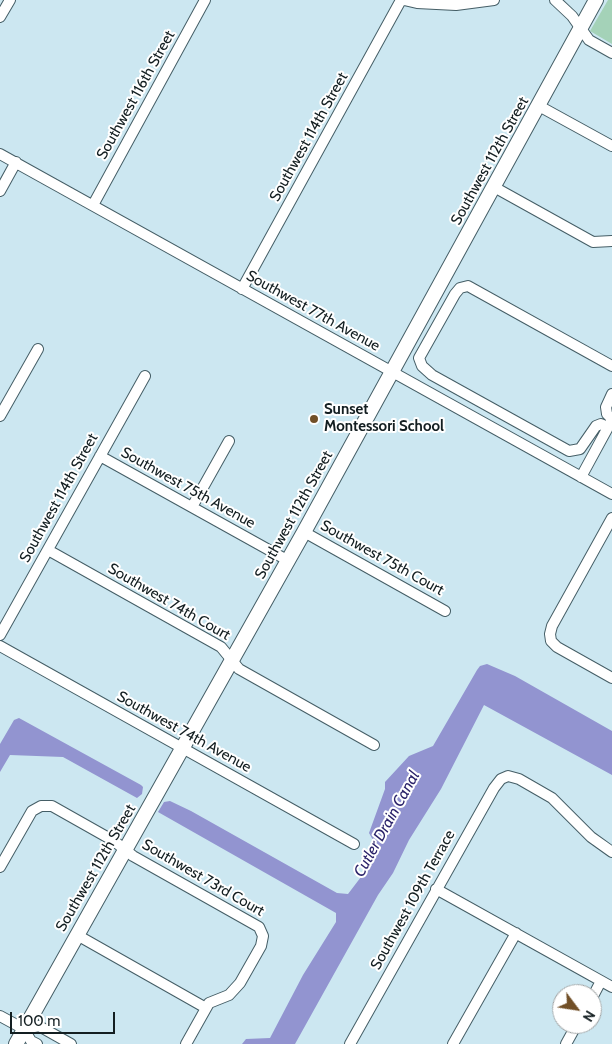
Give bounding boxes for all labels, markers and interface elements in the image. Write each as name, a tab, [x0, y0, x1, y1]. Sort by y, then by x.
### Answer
street label: Southwest 116th Street	[93, 27, 179, 163]
street label: Southwest 114th Street	[266, 69, 352, 205]
street label: Southwest 112th Street	[447, 94, 533, 228]
street label: Southwest 77th Avenue	[243, 267, 383, 355]
place label: Sunset Montessori School	[324, 401, 444, 436]
marker: Sunset Montessori School	[308, 413, 320, 425]
street label: Southwest 114th Street	[16, 430, 102, 566]
street label: Southwest 75th Avenue	[118, 444, 258, 532]
street label: Southwest 112th Street	[251, 448, 337, 582]
street label: Southwest 75th Court	[317, 517, 447, 599]
street label: Southwest 74th Court	[105, 560, 233, 644]
street label: Southwest 74th Avenue	[114, 688, 254, 776]
water label: Cutler Drain Canal	[350, 768, 424, 880]
street label: Southwest 112th Street	[52, 801, 140, 935]
street label: Southwest 109th Terrace	[367, 827, 459, 973]
street label: Southwest 73rd Court	[139, 836, 267, 920]
north arrow	[552, 984, 602, 1034]
scale bar	[12, 1002, 118, 1034]
text: N	[579, 1007, 599, 1025]
text: 100 m	[18, 1012, 60, 1030]

